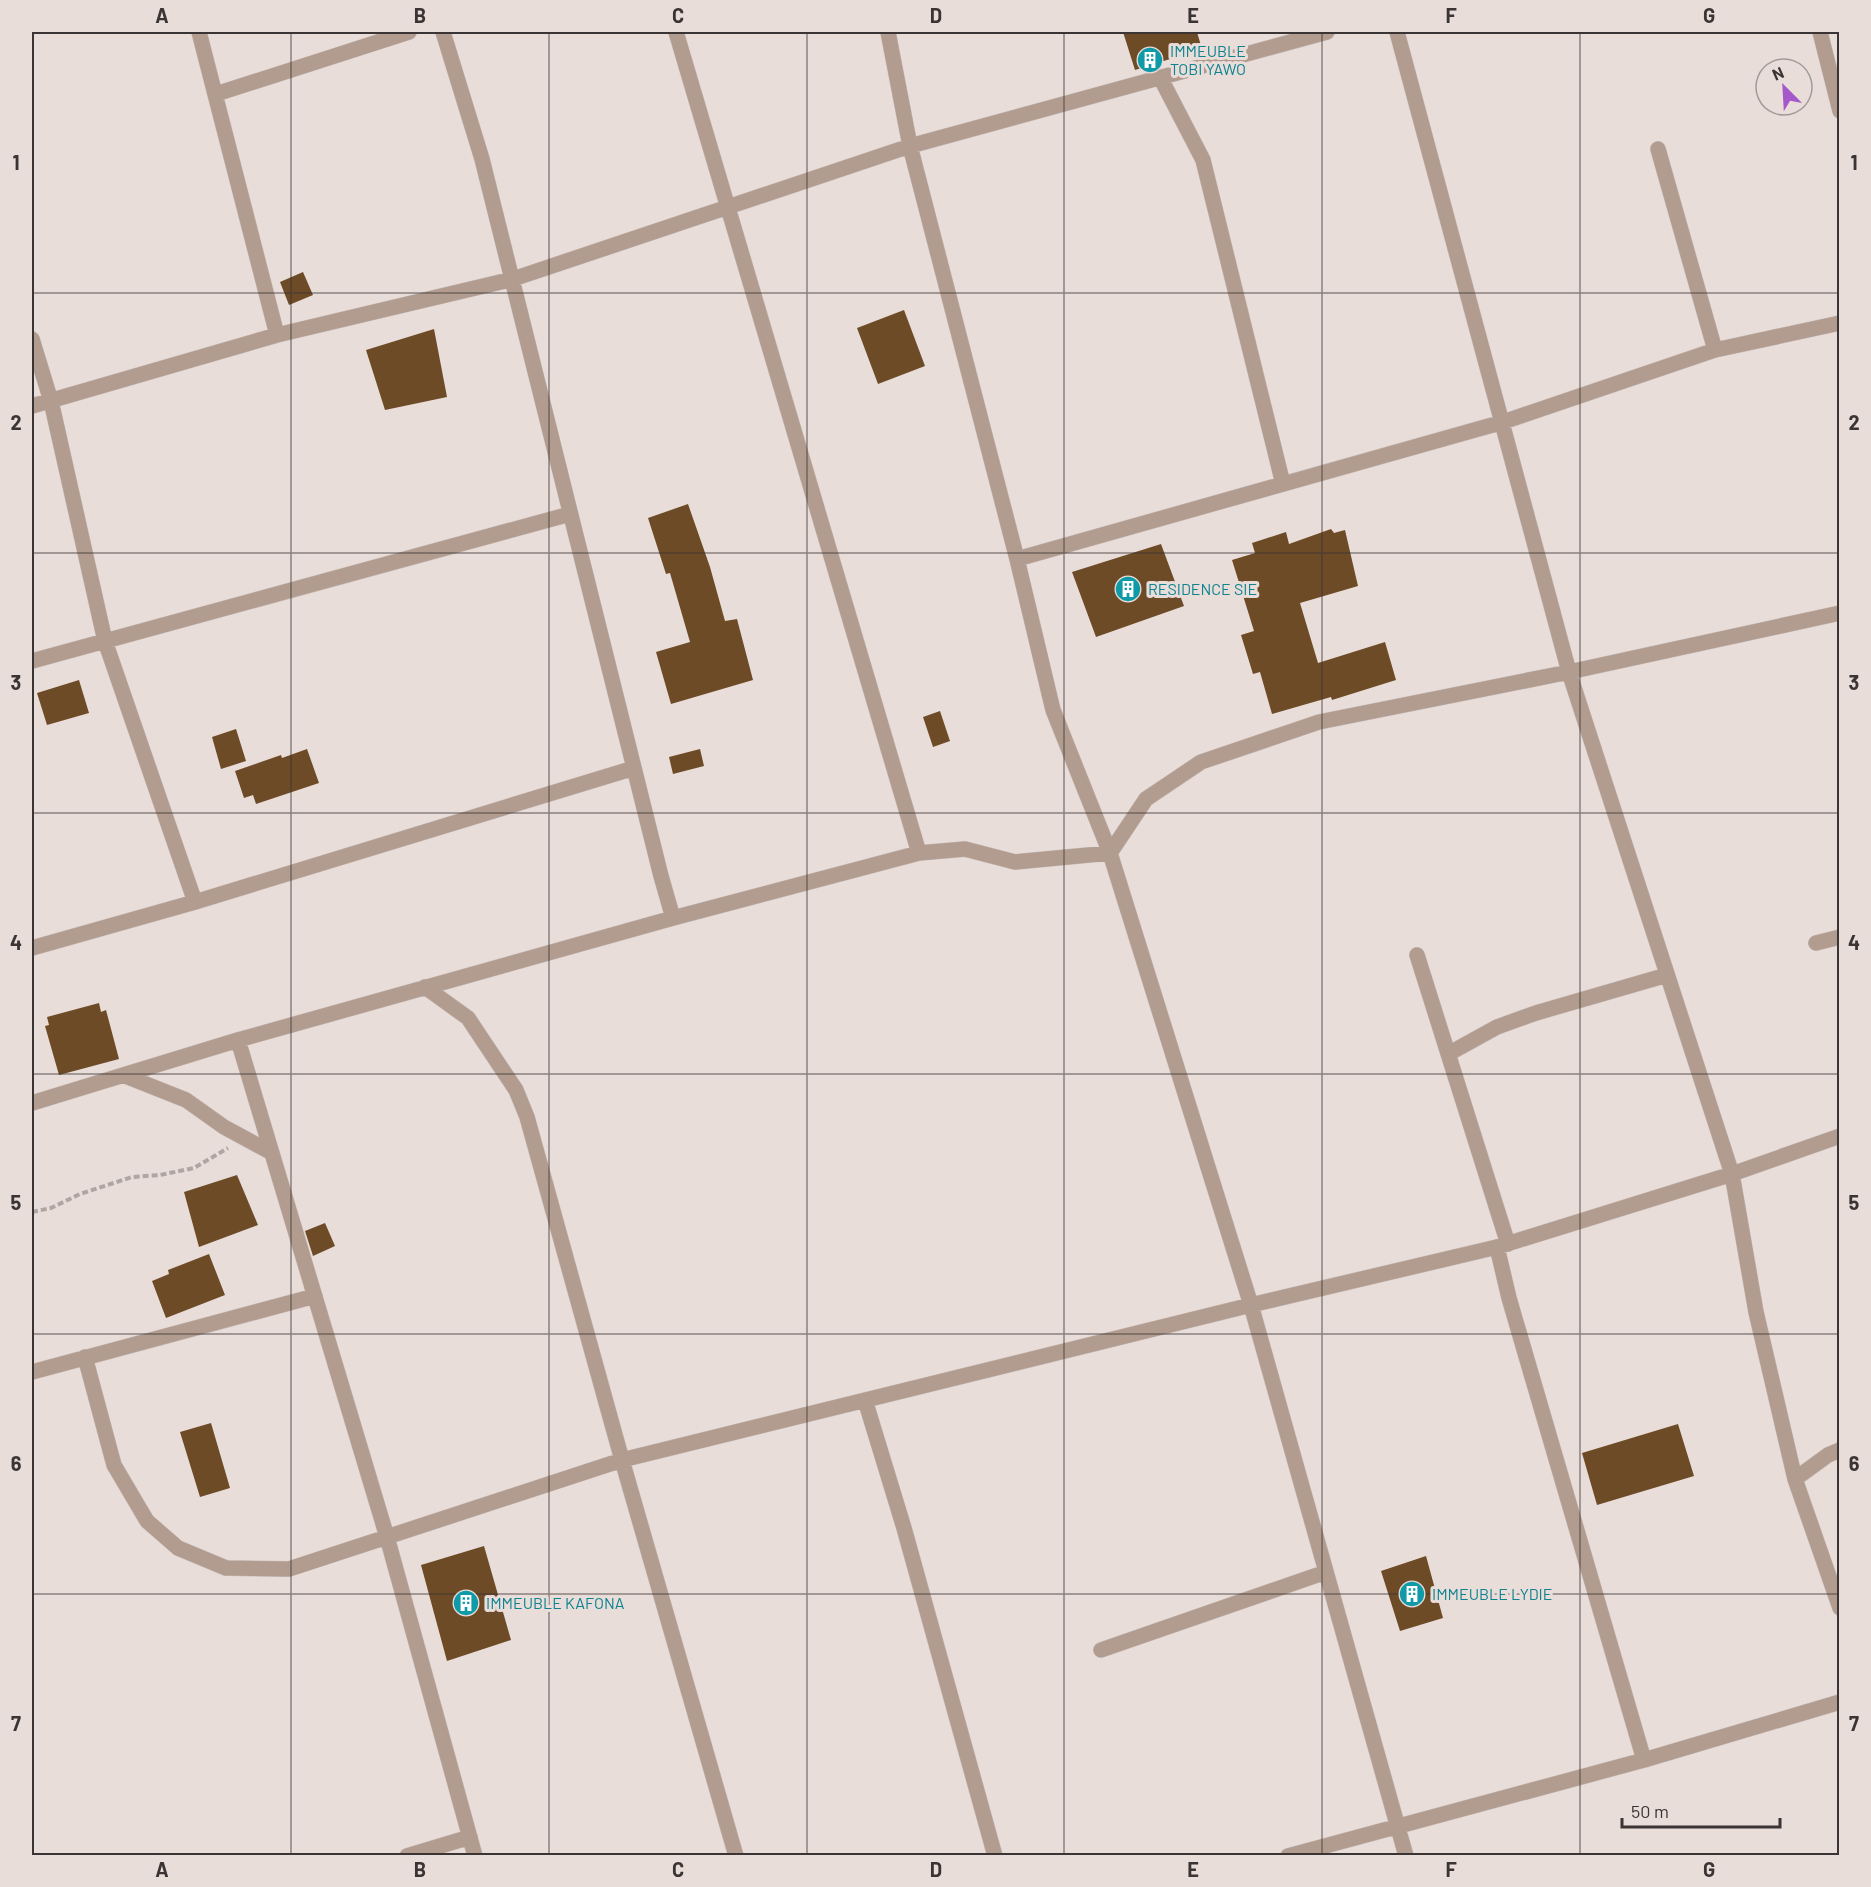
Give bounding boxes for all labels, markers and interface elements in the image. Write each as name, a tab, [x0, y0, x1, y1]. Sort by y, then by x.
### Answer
text: A	[155, 3, 169, 27]
text: B	[414, 3, 426, 27]
text: C	[672, 3, 684, 27]
text: D	[930, 3, 942, 27]
text: E	[1187, 3, 1199, 27]
text: F	[1445, 3, 1457, 27]
text: G	[1703, 3, 1715, 27]
place label: IMMEUBLE TOBI YAWO	[1170, 41, 1246, 78]
building icon: IMMEUBLE TOBI YAWO	[1135, 45, 1165, 75]
north arrow	[1754, 57, 1814, 117]
text: N	[1769, 62, 1786, 84]
text: 1	[12, 150, 20, 174]
text: 1	[1850, 150, 1858, 174]
text: 2	[10, 410, 22, 434]
text: 2	[1848, 410, 1860, 434]
building icon: RESIDENCE SIE	[1113, 574, 1143, 604]
place label: RESIDENCE SIE	[1148, 579, 1257, 598]
text: 3	[11, 670, 21, 694]
text: 3	[1849, 670, 1859, 694]
text: 4	[10, 930, 22, 954]
text: 4	[1848, 930, 1860, 954]
text: 5	[11, 1190, 22, 1214]
text: 5	[1849, 1190, 1860, 1214]
text: 6	[11, 1451, 22, 1475]
text: 6	[1849, 1451, 1860, 1475]
building icon: IMMEUBLE LYDIE	[1397, 1579, 1427, 1609]
place label: IMMEUBLE LYDIE	[1432, 1584, 1552, 1603]
building icon: IMMEUBLE KAFONA	[451, 1588, 481, 1618]
place label: IMMEUBLE KAFONA	[486, 1593, 625, 1612]
text: 7	[11, 1711, 21, 1735]
text: 7	[1849, 1711, 1859, 1735]
scale bar	[1622, 1791, 1780, 1829]
text: 50 m	[1631, 1800, 1669, 1822]
text: A	[155, 1857, 169, 1881]
text: B	[414, 1857, 426, 1881]
text: C	[672, 1857, 684, 1881]
text: D	[930, 1857, 942, 1881]
text: E	[1187, 1857, 1199, 1881]
text: F	[1445, 1857, 1457, 1881]
text: G	[1703, 1857, 1715, 1881]

